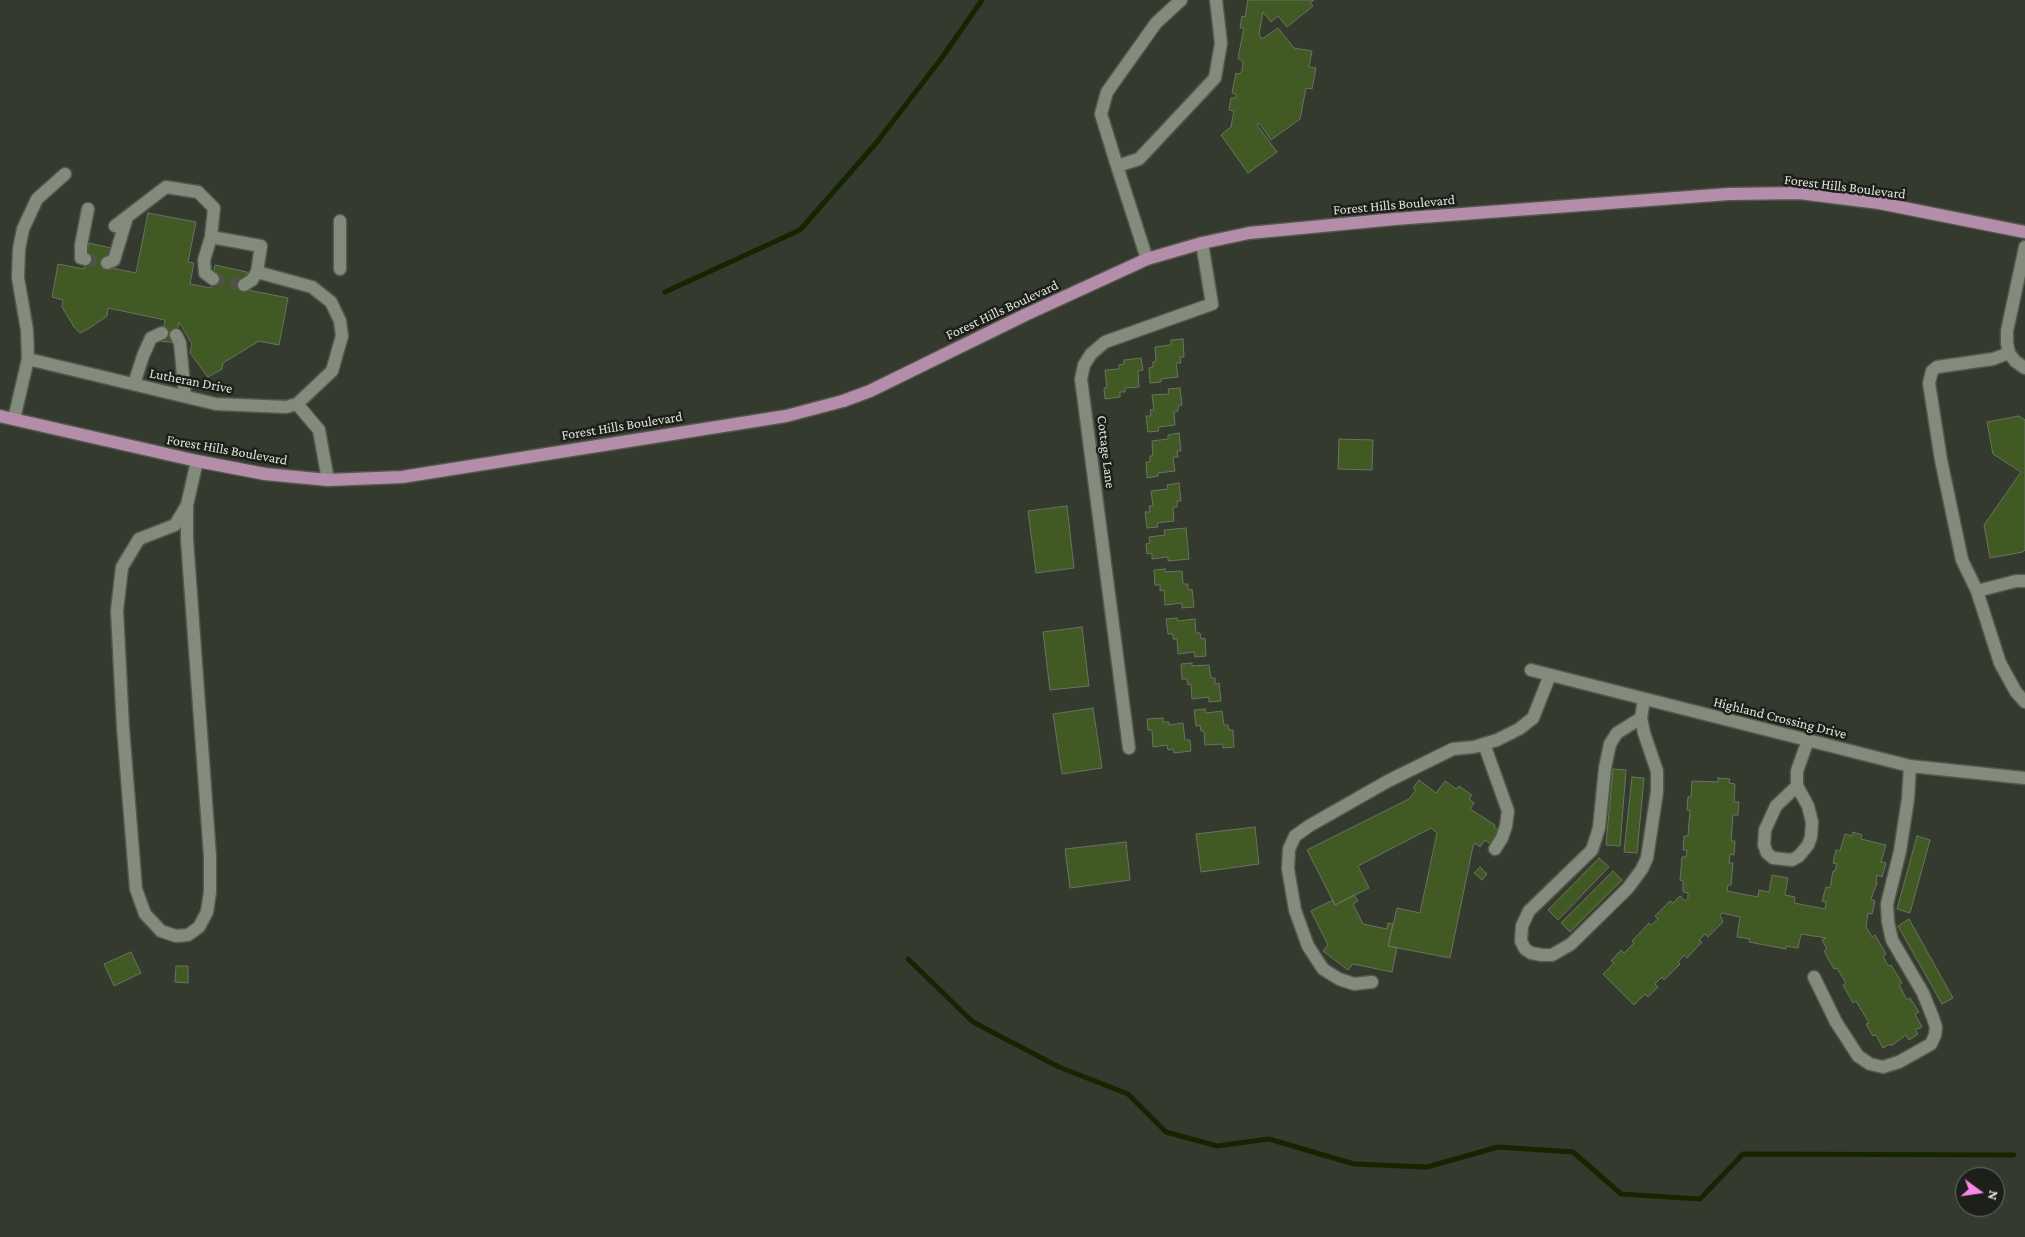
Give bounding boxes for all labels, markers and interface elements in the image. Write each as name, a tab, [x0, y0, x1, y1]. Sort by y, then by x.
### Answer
street label: Forest Hills Boulevard	[1783, 171, 1907, 203]
street label: Forest Hills Boulevard	[1332, 191, 1456, 219]
street label: Forest Hills Boulevard	[943, 277, 1061, 343]
street label: Lutheran Drive	[148, 365, 234, 397]
street label: Forest Hills Boulevard	[560, 408, 684, 444]
street label: Cottage Lane	[1093, 415, 1119, 489]
street label: Forest Hills Boulevard	[165, 431, 289, 469]
street label: Highland Crossing Drive	[1712, 693, 1848, 743]
north arrow	[1955, 1167, 2005, 1217]
text: N	[1985, 1189, 2003, 1202]

